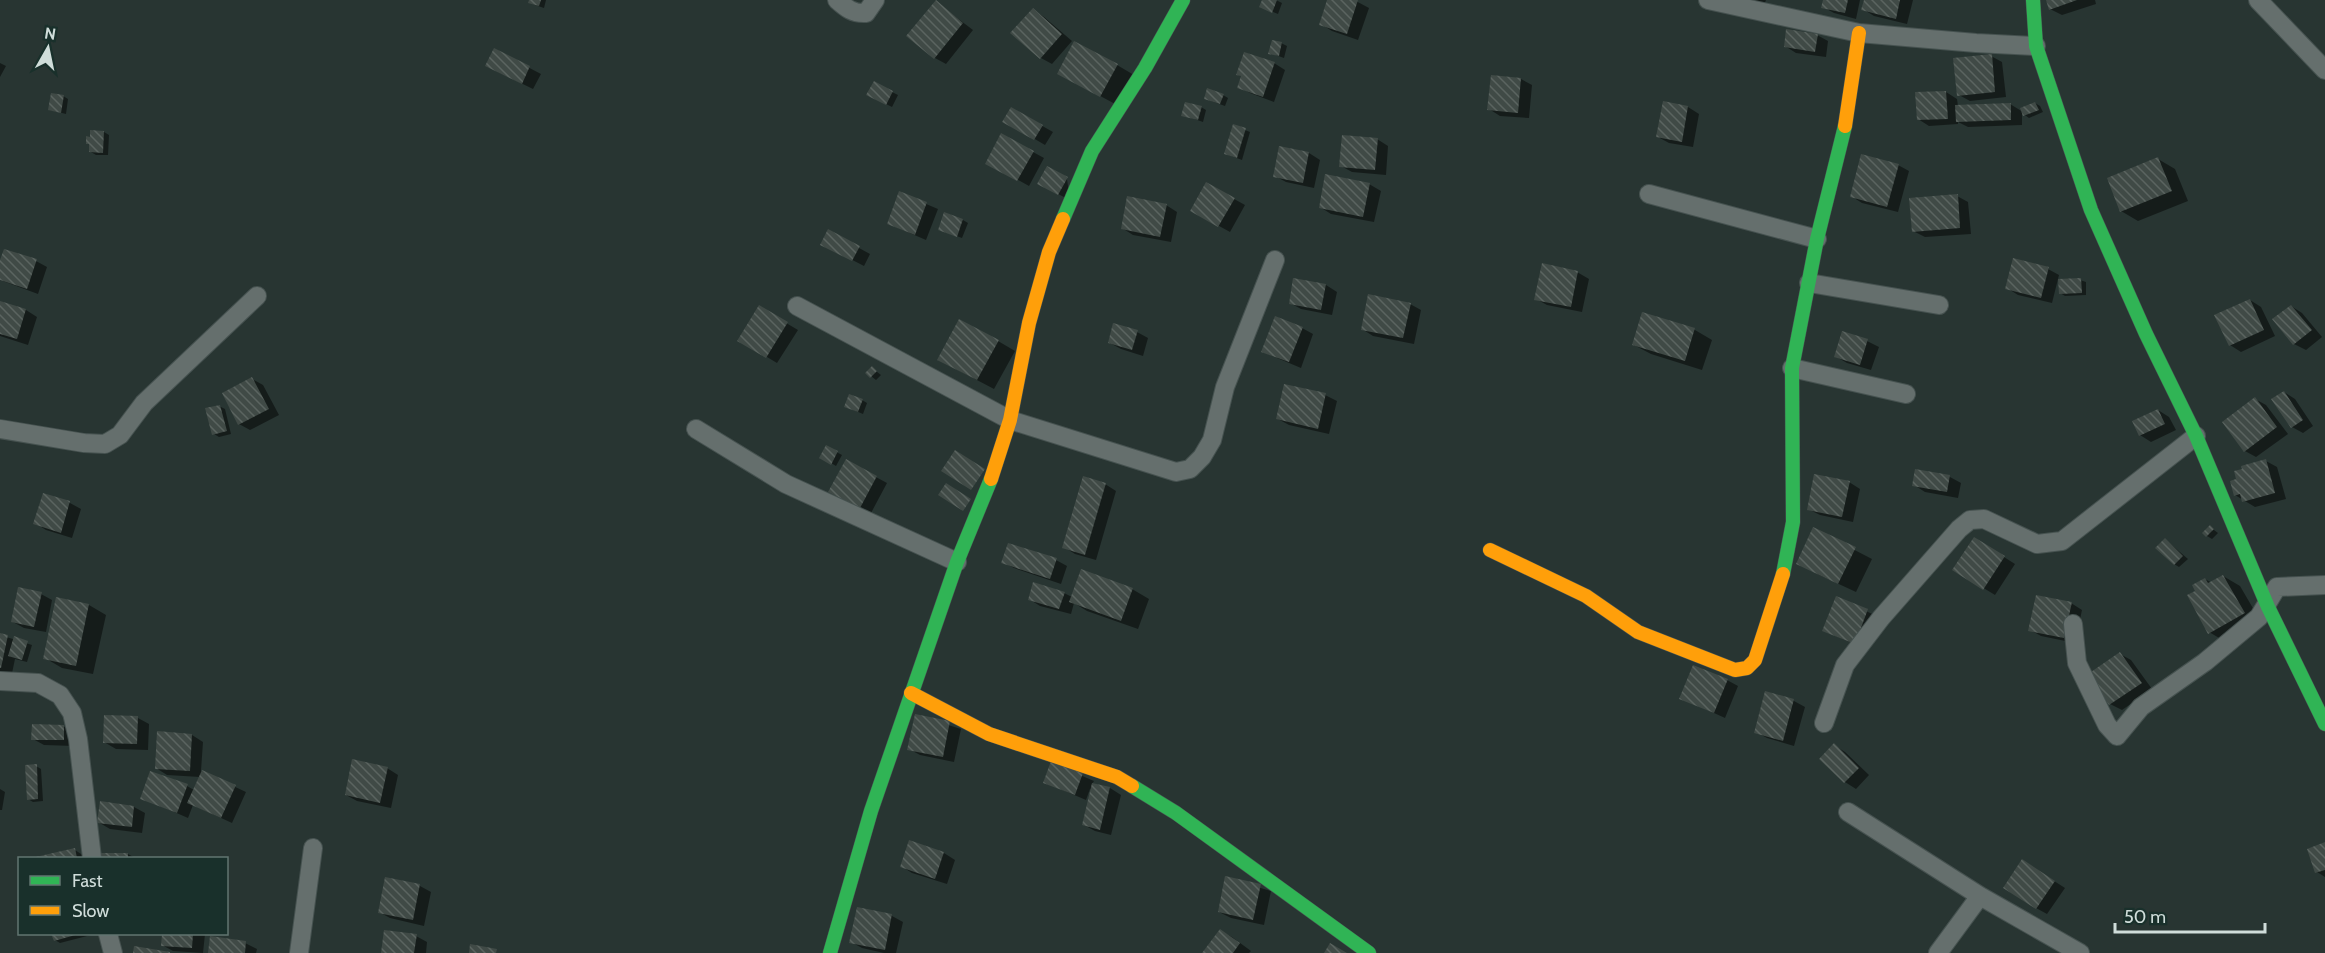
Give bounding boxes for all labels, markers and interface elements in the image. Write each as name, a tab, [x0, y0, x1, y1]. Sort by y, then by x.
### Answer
north arrow	[18, 18, 78, 78]
text: N	[43, 23, 57, 44]
legend	[18, 857, 228, 935]
text: Fast	[72, 870, 103, 892]
scale bar	[2115, 896, 2265, 934]
text: Slow	[72, 900, 109, 922]
text: 50 m	[2124, 906, 2166, 928]

